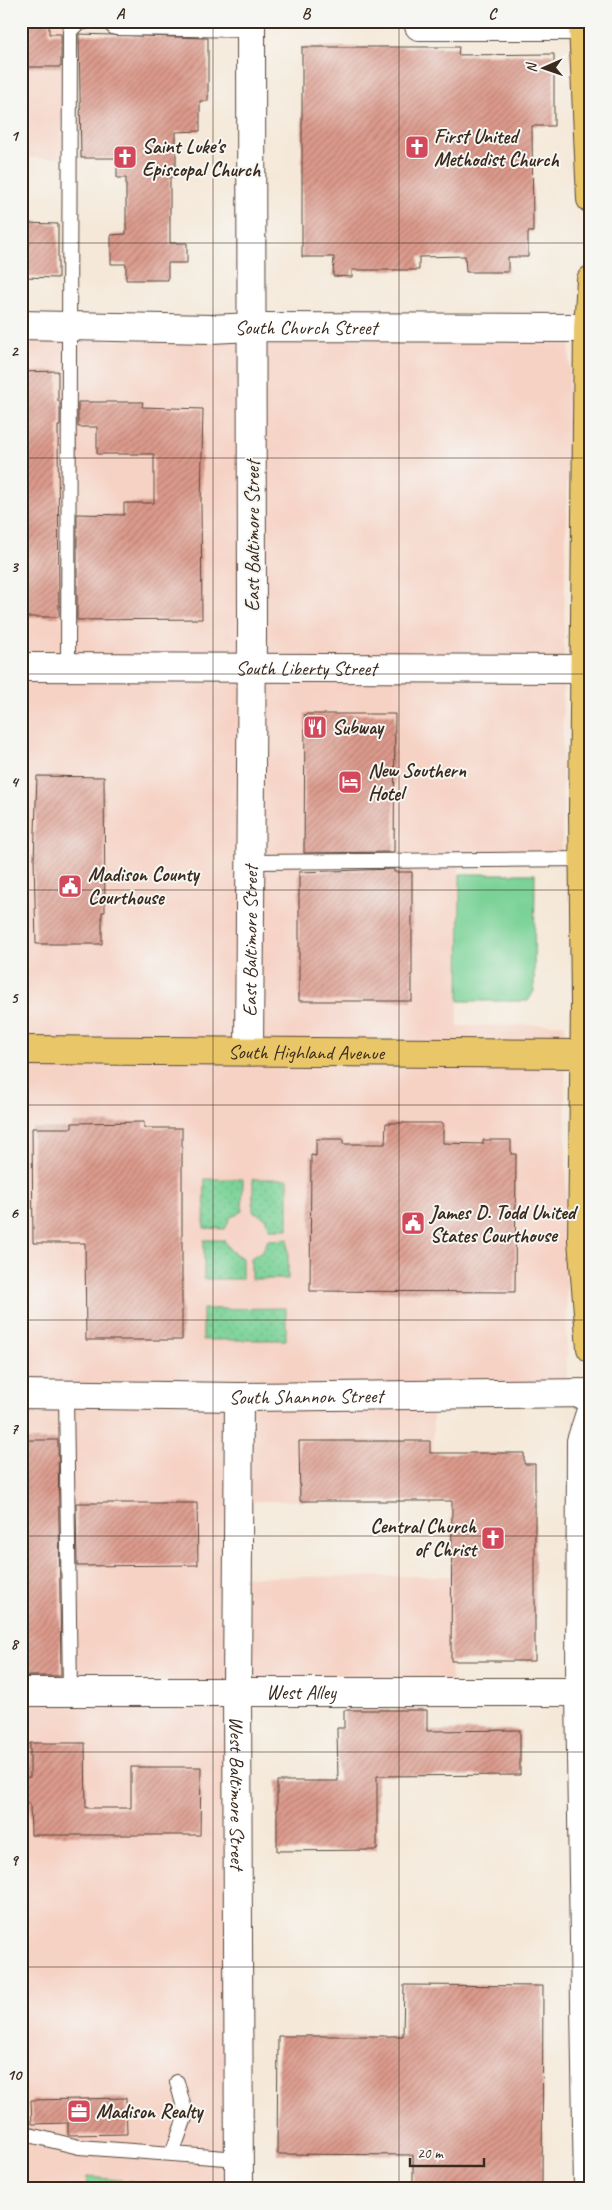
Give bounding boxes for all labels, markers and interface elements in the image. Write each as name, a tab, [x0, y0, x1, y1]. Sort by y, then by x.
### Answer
text: A	[116, 4, 126, 24]
text: B	[302, 4, 312, 24]
text: C	[488, 4, 498, 24]
north arrow	[520, 42, 570, 92]
text: N	[523, 61, 540, 73]
place label: First United Methodist Church	[434, 124, 559, 172]
text: 1	[10, 126, 19, 146]
place label: Saint Luke's Episcopal Church	[142, 134, 261, 182]
church icon: First United Methodist Church	[404, 134, 430, 160]
church icon: Saint Luke's Episcopal Church	[112, 144, 138, 170]
street label: South Church Street	[234, 314, 381, 340]
text: 2	[10, 341, 19, 361]
street label: East Baltimore Street	[240, 457, 265, 612]
text: 3	[10, 557, 19, 577]
street label: South Liberty Street	[235, 655, 380, 681]
restaurant icon: Subway	[302, 714, 328, 740]
place label: Subway	[332, 715, 385, 740]
place label: New Southern Hotel	[368, 758, 467, 806]
hotel icon: New Southern Hotel	[337, 769, 363, 795]
text: 4	[10, 772, 19, 792]
place label: Madison County Courthouse	[88, 862, 201, 910]
street label: East Baltimore Street	[237, 862, 263, 1017]
public building icon: Madison County Courthouse	[57, 873, 83, 899]
text: 5	[11, 988, 20, 1008]
street label: South Highland Avenue	[228, 1039, 386, 1065]
place label: James D. Todd United States Courthouse	[428, 1200, 579, 1248]
text: 6	[10, 1203, 19, 1223]
public building icon: James D. Todd United States Courthouse	[400, 1210, 426, 1236]
street label: South Shannon Street	[229, 1383, 387, 1410]
text: 7	[10, 1419, 19, 1439]
place label: Central Church of Christ	[370, 1514, 478, 1562]
church icon: Central Church of Christ	[480, 1525, 506, 1551]
text: 8	[10, 1634, 19, 1654]
street label: West Alley	[266, 1680, 337, 1705]
street label: West Baltimore Street	[225, 1716, 250, 1873]
text: 9	[10, 1850, 19, 1870]
text: 10	[7, 2065, 23, 2085]
office icon: Madison Realty	[66, 2098, 92, 2124]
place label: Madison Realty	[96, 2099, 204, 2124]
scale bar	[410, 2135, 483, 2167]
text: 20 m	[417, 2144, 444, 2163]

